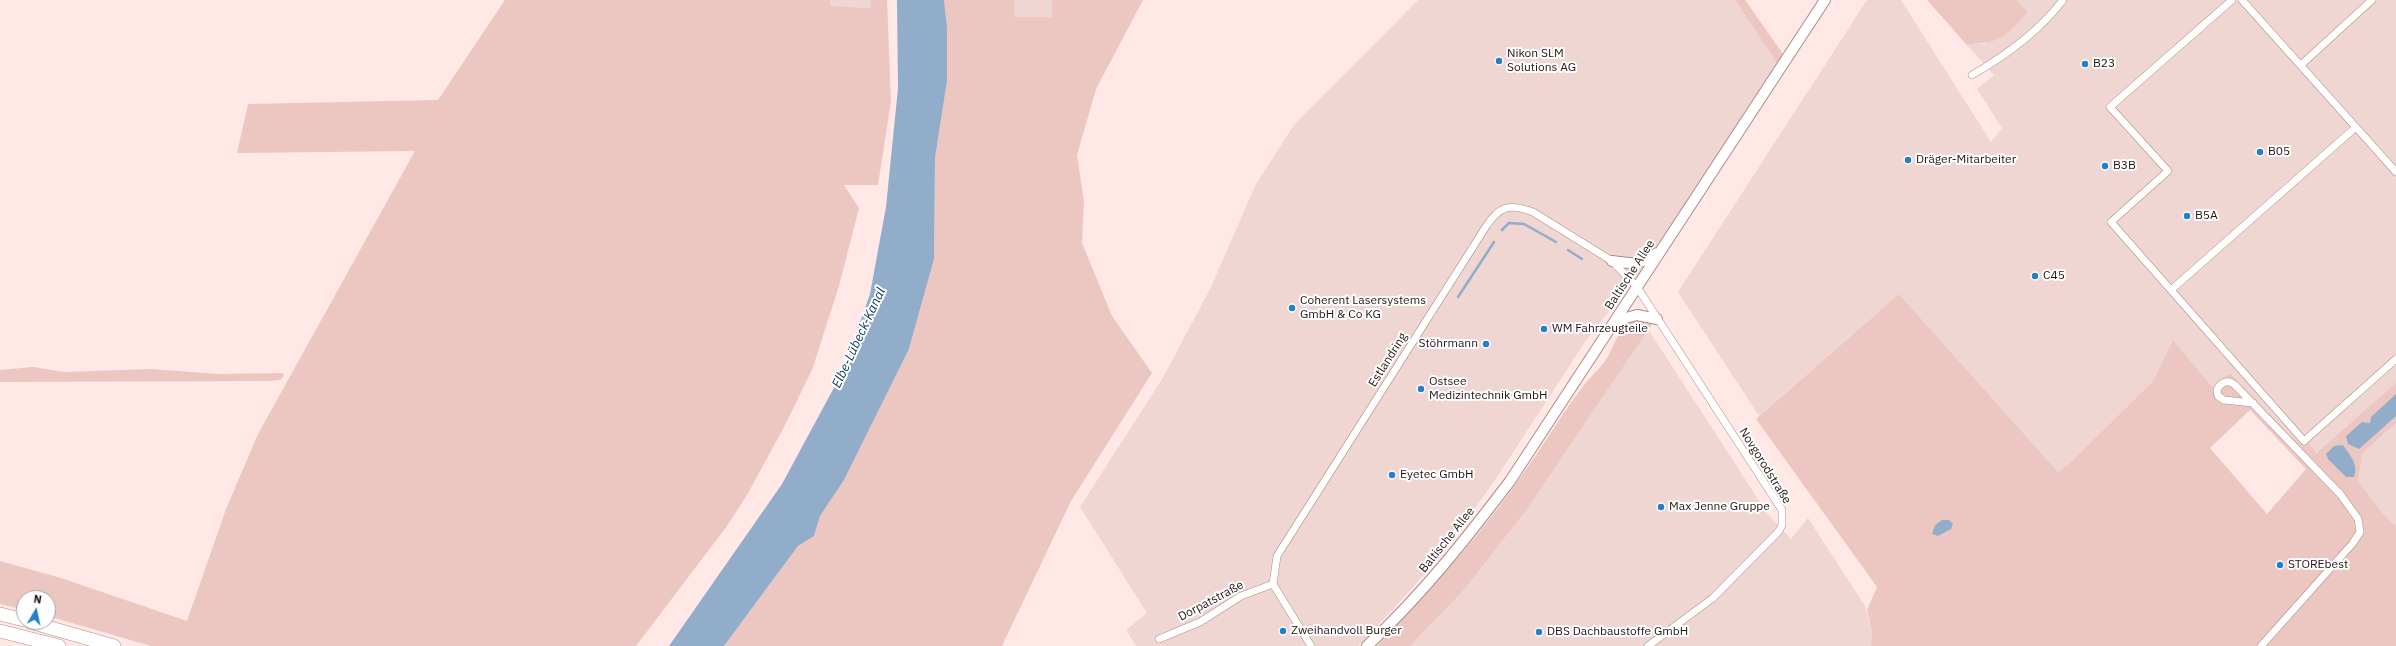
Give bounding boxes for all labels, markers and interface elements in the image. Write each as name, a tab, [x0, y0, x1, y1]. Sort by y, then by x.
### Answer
place label: Nikon SLM Solutions AG	[1507, 47, 1576, 75]
marker: Nikon SLM Solutions AG	[1494, 56, 1504, 66]
place label: B23	[2093, 57, 2115, 71]
marker: B23	[2080, 59, 2090, 69]
place label: B05	[2268, 145, 2290, 159]
marker: B05	[2255, 147, 2265, 157]
place label: Dräger-Mitarbeiter	[1916, 153, 2016, 167]
marker: Dräger-Mitarbeiter	[1903, 155, 1913, 165]
place label: B3B	[2113, 159, 2136, 173]
marker: B3B	[2100, 161, 2110, 171]
place label: B5A	[2195, 209, 2218, 223]
marker: B5A	[2182, 211, 2192, 221]
street label: Baltische Allee	[1602, 237, 1658, 313]
place label: C45	[2043, 269, 2065, 283]
marker: C45	[2030, 271, 2040, 281]
water label: Elbe-Lübeck-Kanal	[829, 286, 889, 390]
place label: Coherent Lasersystems GmbH & Co KG	[1300, 294, 1426, 322]
marker: Coherent Lasersystems GmbH & Co KG	[1287, 303, 1297, 313]
place label: WM Fahrzeugteile	[1552, 322, 1648, 336]
marker: WM Fahrzeugteile	[1539, 324, 1549, 334]
street label: Estlandring	[1366, 330, 1410, 390]
place label: Stöhrmann	[1418, 337, 1478, 351]
marker: Stöhrmann	[1481, 339, 1491, 349]
place label: Ostsee Medizintechnik GmbH	[1429, 375, 1548, 403]
marker: Ostsee Medizintechnik GmbH	[1416, 384, 1426, 394]
street label: Novgorodstraße	[1736, 425, 1794, 507]
place label: Eyetec GmbH	[1400, 468, 1473, 482]
marker: Eyetec GmbH	[1387, 470, 1397, 480]
place label: Max Jenne Gruppe	[1669, 500, 1770, 514]
marker: Max Jenne Gruppe	[1656, 502, 1666, 512]
street label: Baltische Allee	[1416, 504, 1478, 576]
place label: STOREbest	[2288, 558, 2348, 572]
marker: STOREbest	[2275, 560, 2285, 570]
street label: Dorpatstraße	[1176, 578, 1246, 624]
north arrow	[16, 590, 56, 630]
text: N	[33, 592, 43, 607]
place label: Zweihandvoll Burger	[1291, 624, 1402, 638]
place label: DBS Dachbaustoffe GmbH	[1547, 625, 1688, 639]
marker: Zweihandvoll Burger	[1278, 626, 1288, 636]
marker: DBS Dachbaustoffe GmbH	[1534, 627, 1544, 637]

